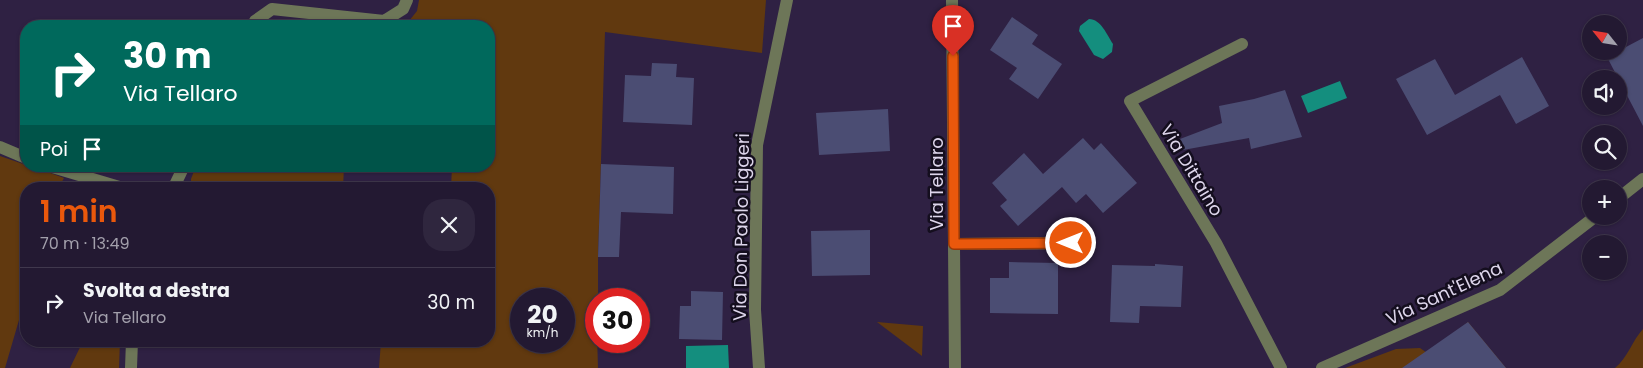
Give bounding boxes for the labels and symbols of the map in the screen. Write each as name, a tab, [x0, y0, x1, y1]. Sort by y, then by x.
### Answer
pin	[932, 5, 974, 56]
north arrow	[1582, 15, 1628, 60]
street label: Via Dittaino	[1155, 119, 1229, 221]
street label: Via Don Paolo Liggeri	[727, 133, 755, 321]
street label: Via Tellaro	[924, 137, 949, 231]
position arrow	[1044, 216, 1096, 268]
street label: Via Sant'Elena	[1382, 255, 1506, 331]
speed limit sign: 30	[585, 288, 650, 353]

